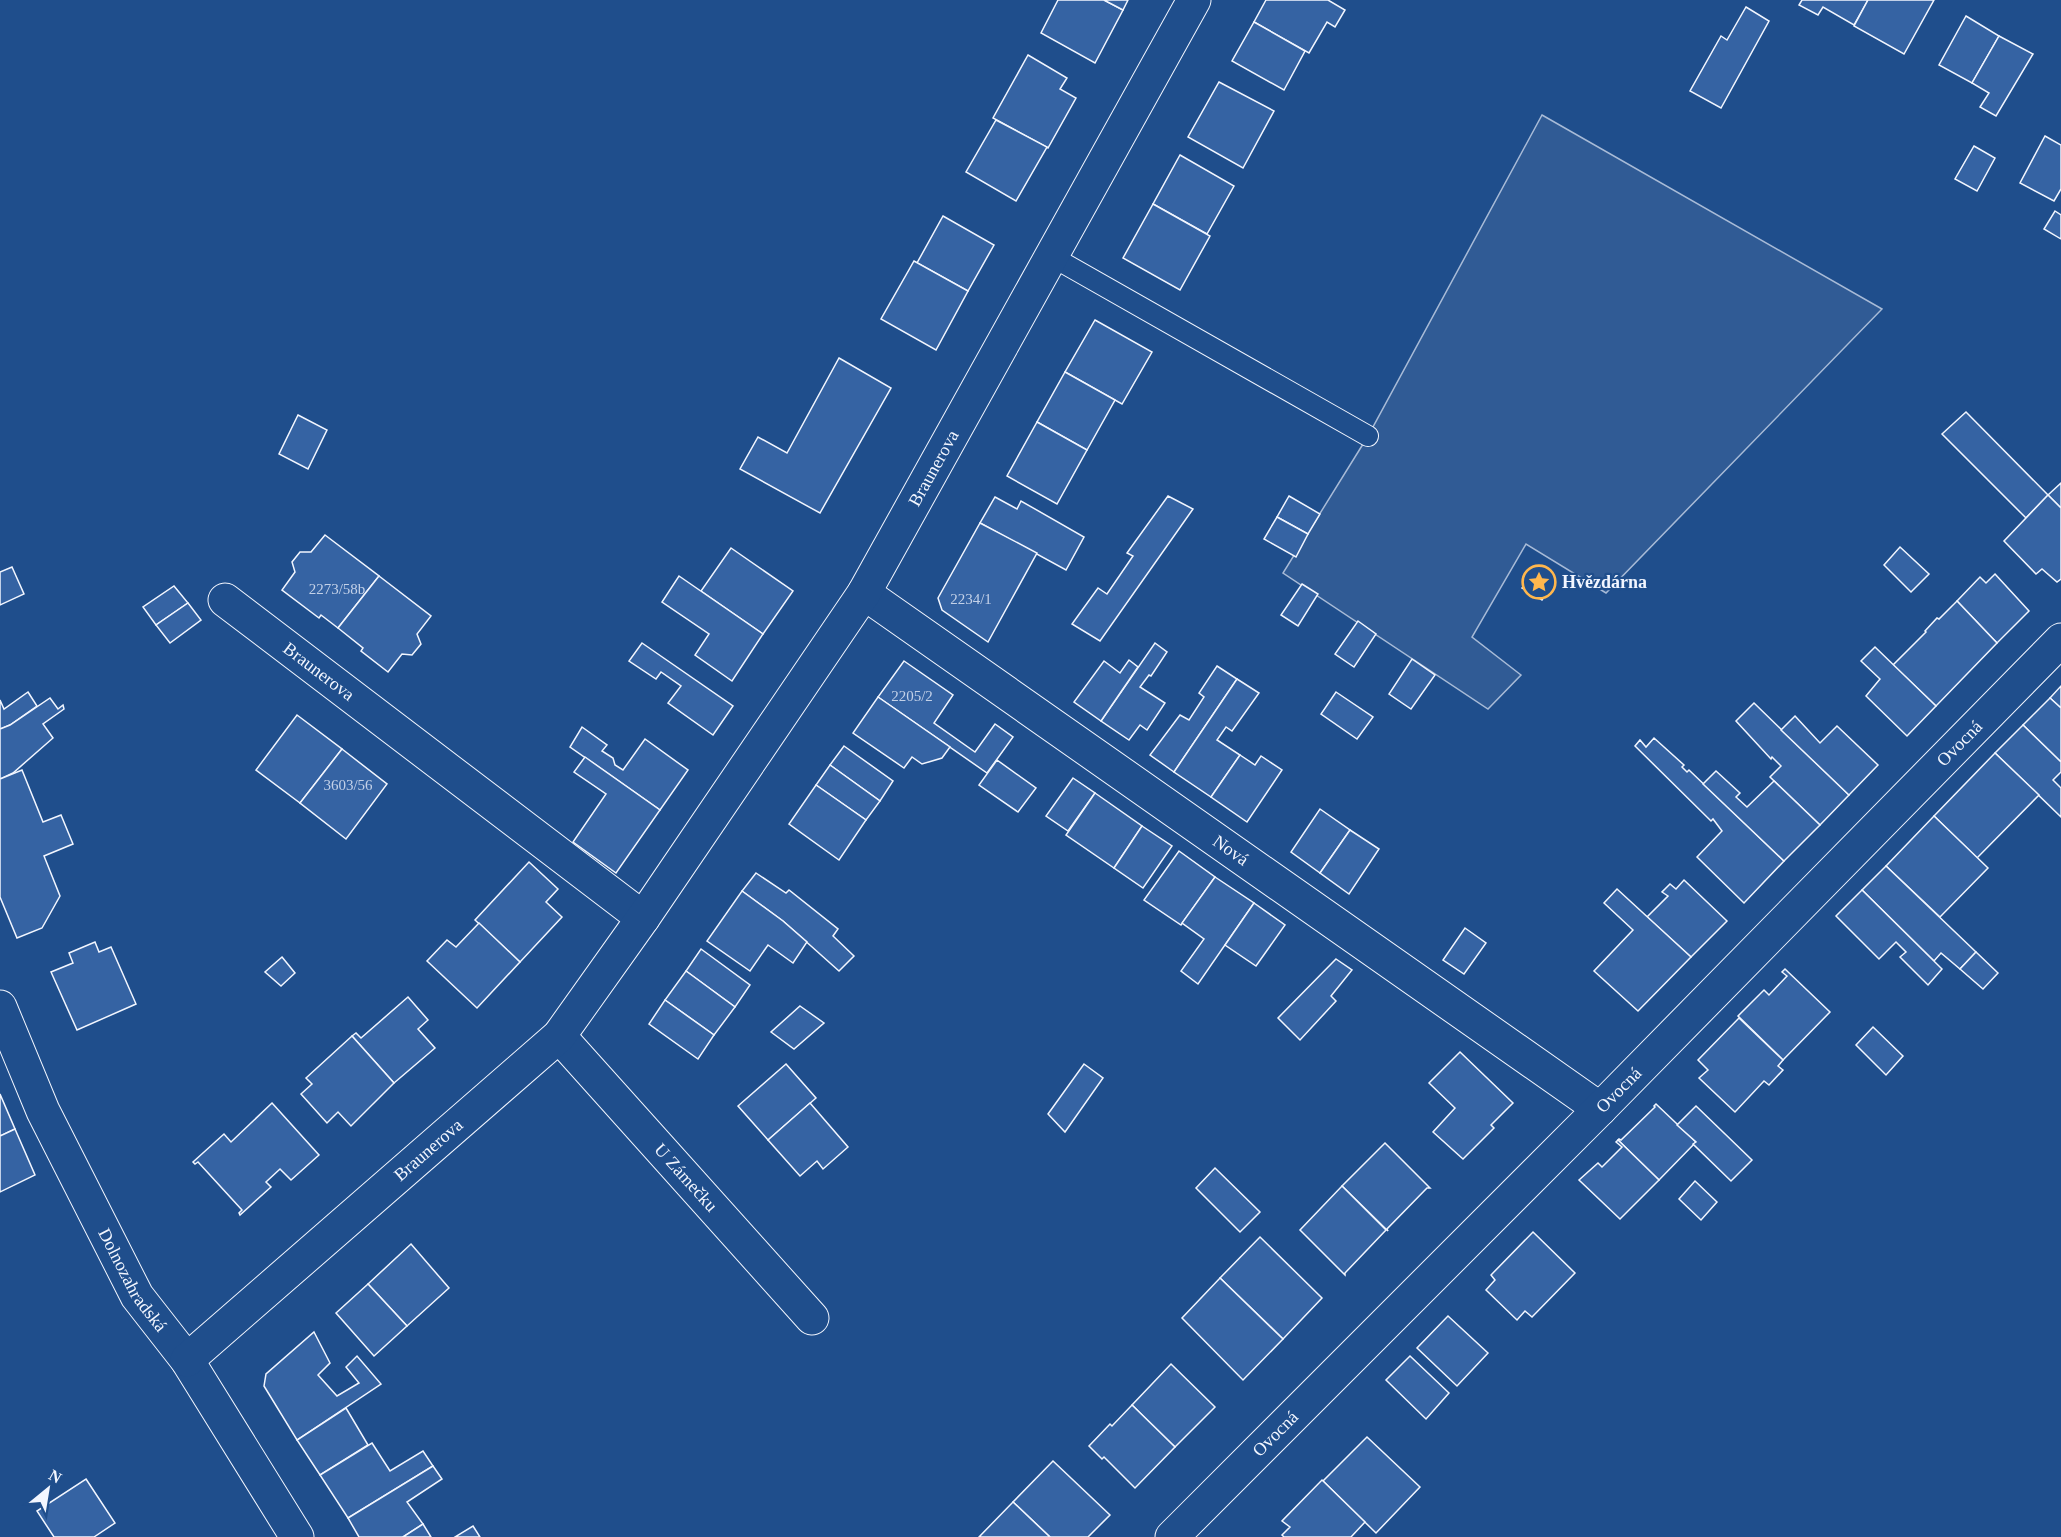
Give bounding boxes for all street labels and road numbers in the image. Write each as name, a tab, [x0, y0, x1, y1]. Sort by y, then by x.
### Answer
street label: Braunerova	[904, 427, 963, 510]
street label: Braunerova	[279, 638, 358, 705]
street label: Ovocná	[1933, 716, 1986, 770]
street label: Nová	[1209, 831, 1253, 870]
street label: Ovocná	[1592, 1063, 1645, 1117]
street label: Braunerova	[390, 1115, 467, 1185]
street label: U Zámečku	[650, 1139, 722, 1216]
street label: Dolnozahradská	[94, 1225, 171, 1336]
street label: Ovocná	[1248, 1407, 1302, 1461]

